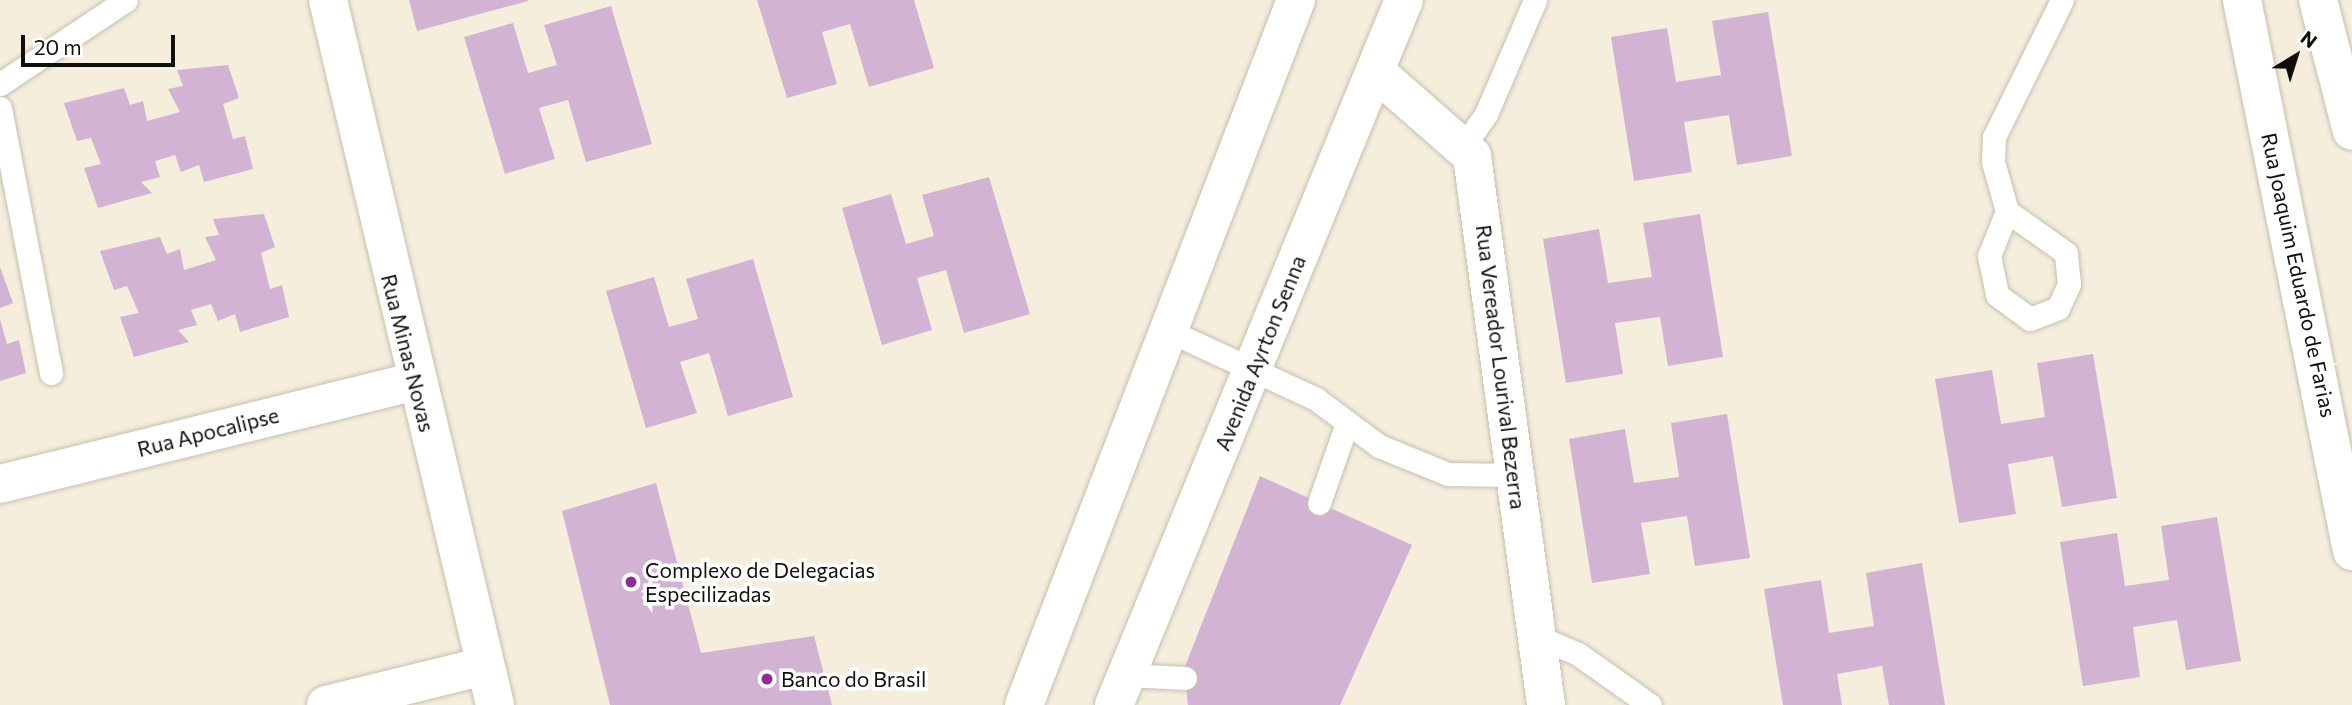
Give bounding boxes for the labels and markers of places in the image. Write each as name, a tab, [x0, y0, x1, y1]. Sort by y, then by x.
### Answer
place label: Complexo de Delegacias Especilizadas	[645, 557, 875, 607]
marker: Complexo de Delegacias Especilizadas	[623, 574, 639, 590]
place label: Banco do Brasil	[781, 666, 926, 692]
marker: Banco do Brasil	[759, 671, 775, 687]

